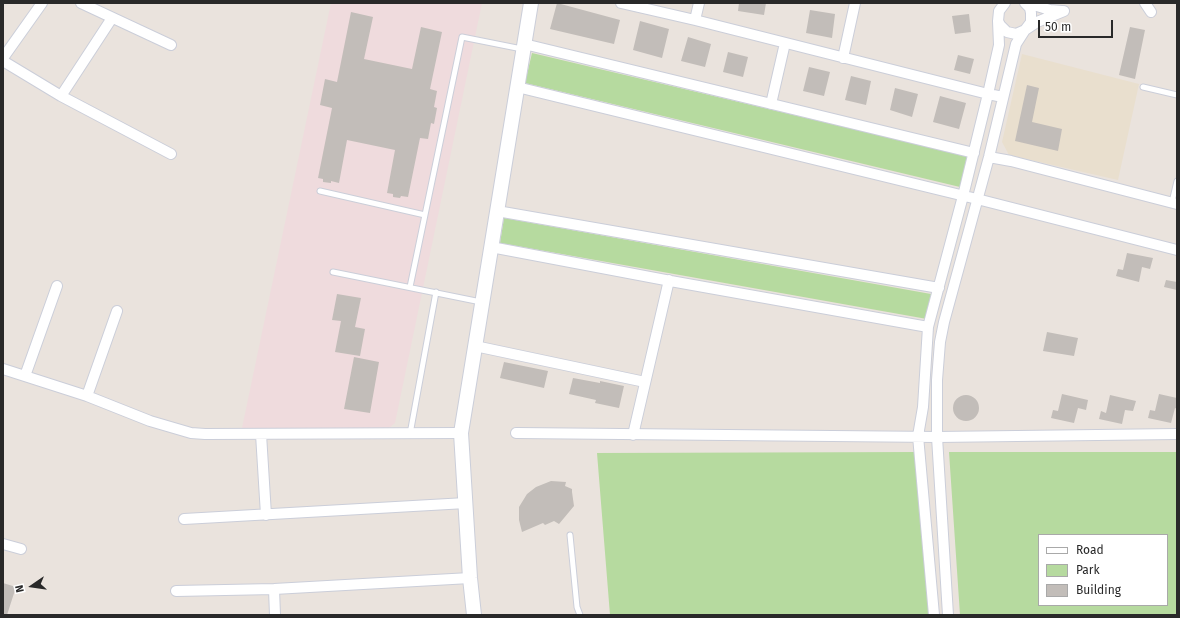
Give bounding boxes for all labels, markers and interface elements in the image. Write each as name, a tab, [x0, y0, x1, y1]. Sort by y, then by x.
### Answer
scale bar	[1040, 12, 1115, 38]
text: 50 m	[1045, 20, 1071, 34]
legend	[1038, 534, 1168, 606]
text: Road	[1076, 543, 1104, 557]
text: Park	[1076, 563, 1100, 577]
north arrow	[12, 566, 52, 606]
text: Building	[1076, 583, 1121, 597]
text: N	[13, 584, 27, 594]

